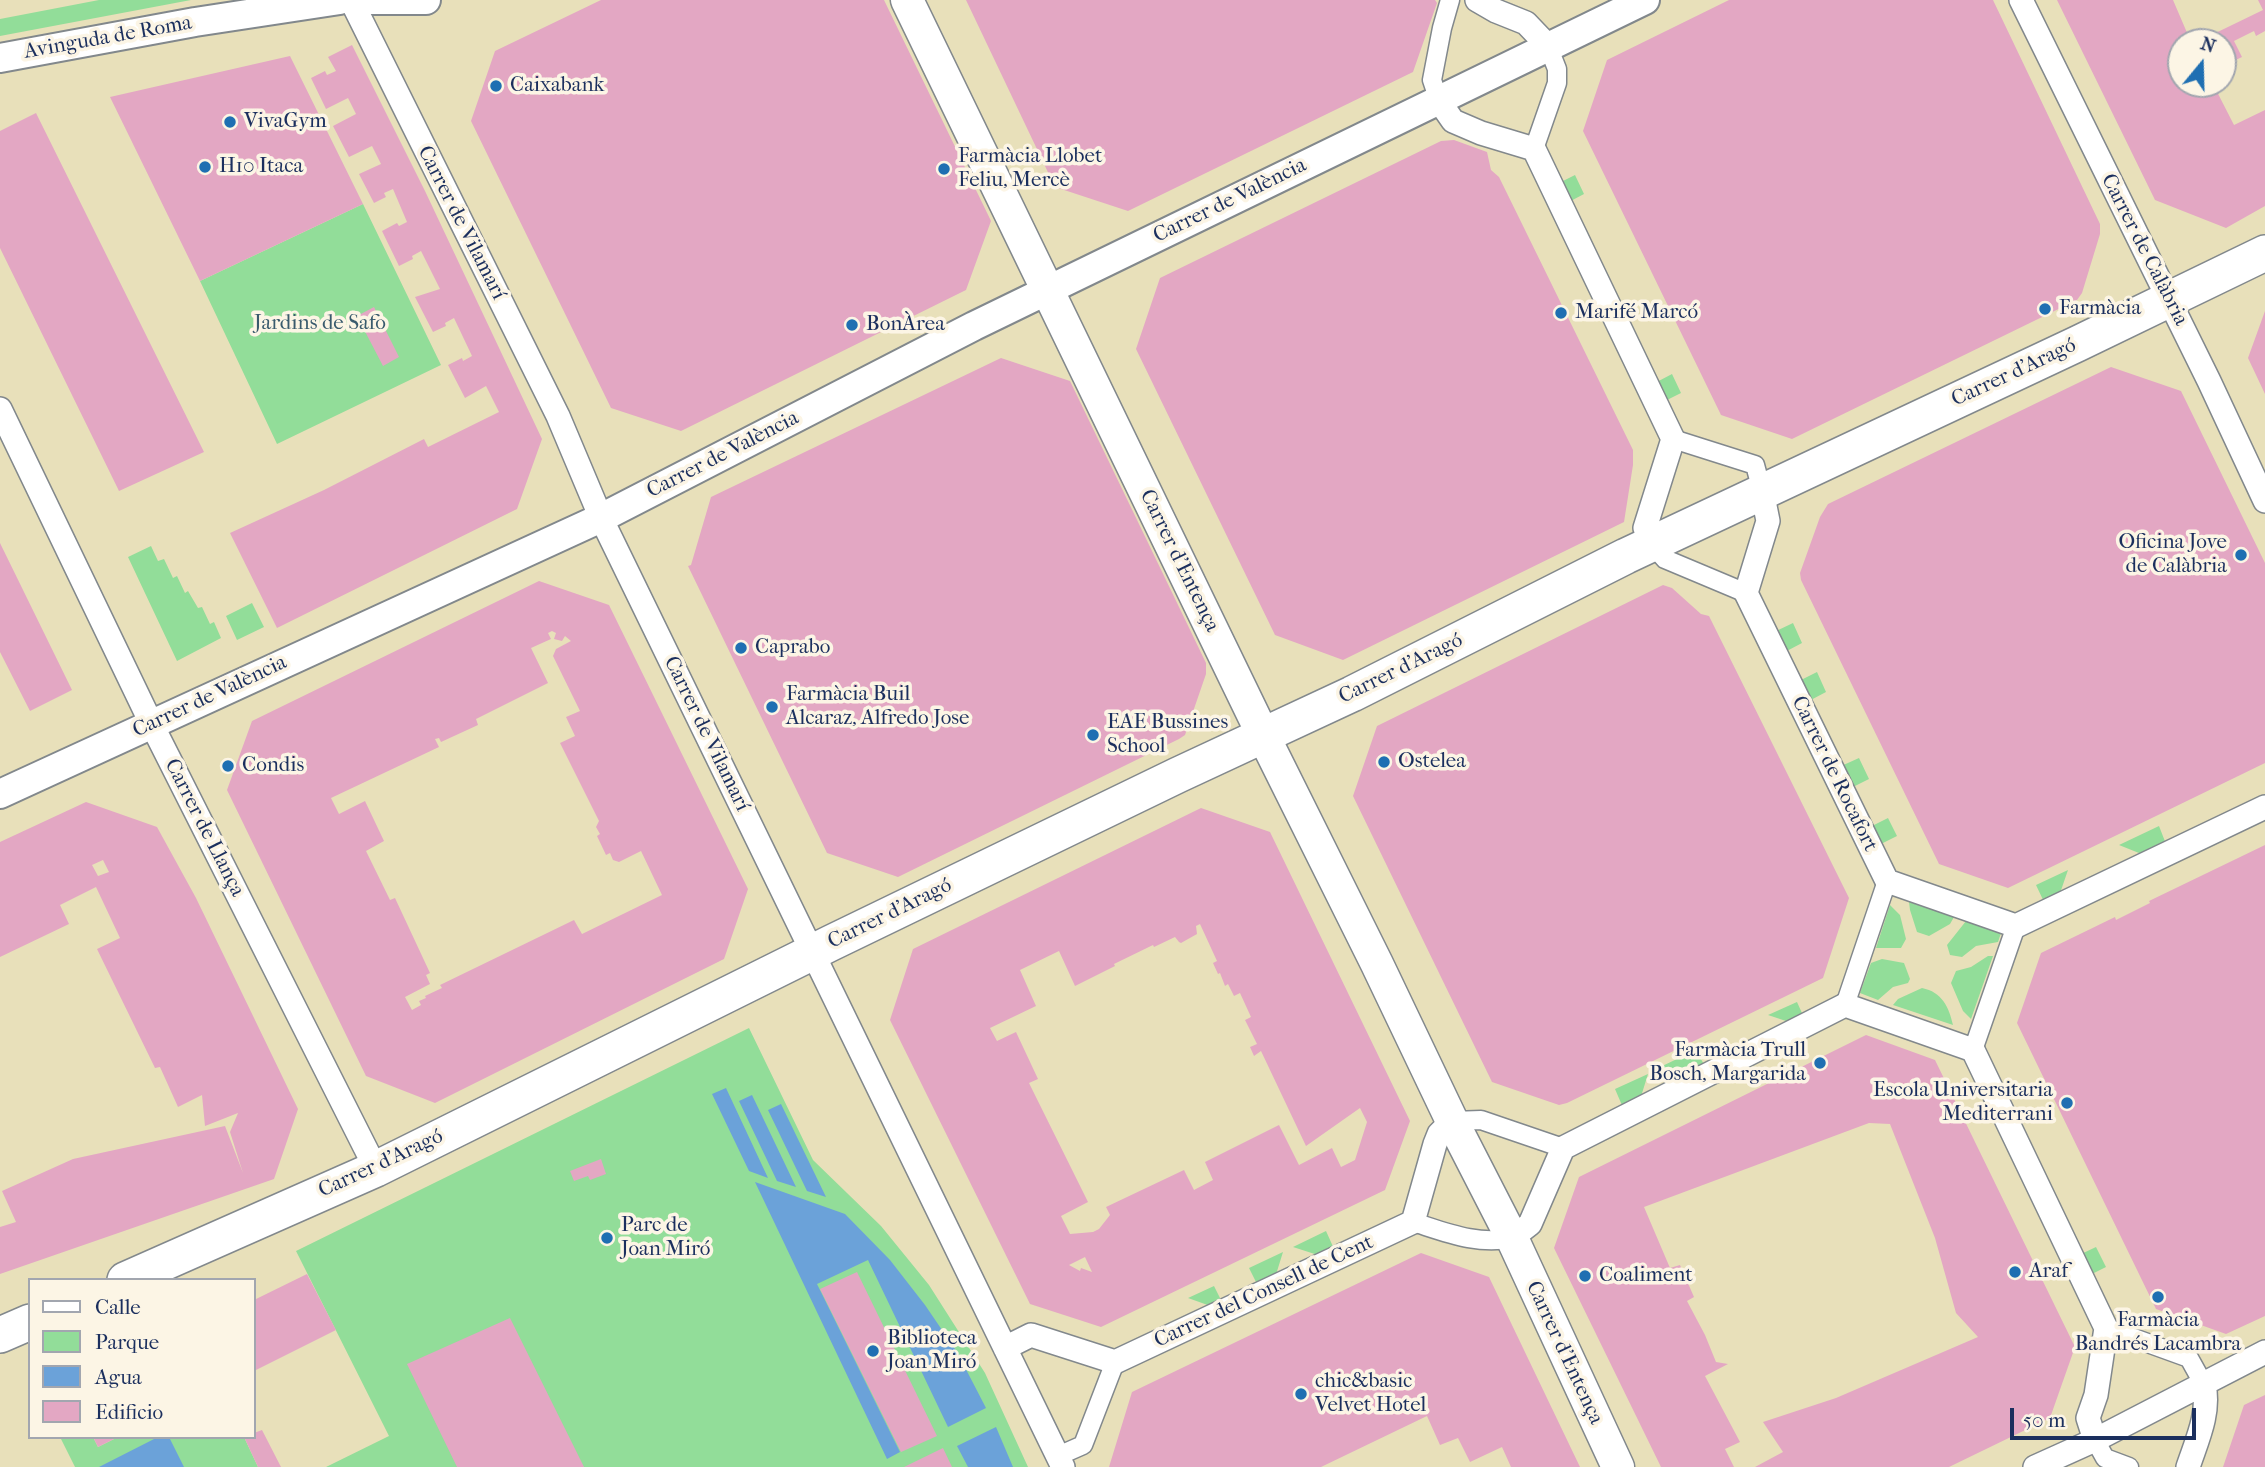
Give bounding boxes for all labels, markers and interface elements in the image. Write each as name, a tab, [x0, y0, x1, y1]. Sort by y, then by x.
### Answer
street label: Avinguda de Roma	[22, 11, 194, 65]
north arrow	[2167, 28, 2237, 98]
text: N	[2198, 32, 2219, 58]
place label: Caixabank	[510, 73, 604, 99]
marker: Caixabank	[488, 78, 504, 94]
place label: VivaGym	[244, 109, 327, 135]
marker: VivaGym	[222, 114, 238, 130]
street label: Carrer de Vilamarí	[411, 142, 511, 304]
place label: Farmàcia Llobet Feliu, Mercè	[958, 144, 1102, 194]
street label: Carrer de València	[1149, 153, 1311, 249]
place label: H10 Itaca	[219, 154, 303, 180]
marker: H10 Itaca	[197, 159, 213, 175]
marker: Farmàcia Llobet Feliu, Mercè	[936, 161, 952, 177]
street label: Carrer de Calàbria	[2095, 170, 2193, 330]
place label: Farmàcia	[2059, 296, 2141, 322]
place label: Marifé Marcó	[1575, 300, 1698, 326]
marker: Farmàcia	[2037, 301, 2053, 317]
marker: Marifé Marcó	[1553, 305, 1569, 321]
park label: Jardins de Safo	[254, 311, 386, 337]
place label: BonÀrea	[866, 312, 945, 338]
marker: BonÀrea	[844, 317, 860, 333]
street label: Carrer d'Aragó	[1948, 333, 2080, 413]
street label: Carrer de València	[643, 406, 803, 504]
street label: Carrer d'Entença	[1134, 486, 1224, 636]
place label: Oficina Jove de Calàbria	[2119, 530, 2227, 580]
marker: Oficina Jove de Calàbria	[2233, 547, 2249, 563]
street label: Carrer d'Aragó	[1335, 628, 1467, 710]
place label: Caprabo	[755, 635, 830, 661]
marker: Caprabo	[733, 640, 749, 656]
street label: Carrer de València	[129, 650, 291, 744]
street label: Carrer de Vilamarí	[658, 652, 754, 816]
place label: Farmàcia Buil Alcaraz, Alfredo Jose	[786, 682, 969, 732]
street label: Carrer de Rocafort	[1785, 692, 1883, 856]
marker: Farmàcia Buil Alcaraz, Alfredo Jose	[764, 699, 780, 715]
place label: EAE Bussines School	[1107, 710, 1228, 760]
marker: EAE Bussines School	[1085, 727, 1101, 743]
place label: Ostelea	[1398, 749, 1466, 775]
place label: Condis	[242, 753, 304, 779]
marker: Ostelea	[1376, 754, 1392, 770]
street label: Carrer de Llança	[159, 755, 249, 901]
marker: Condis	[220, 758, 236, 774]
street label: Carrer d'Aragó	[824, 873, 956, 955]
place label: Farmàcia Trull Bosch, Margarida	[1649, 1038, 1806, 1088]
marker: Farmàcia Trull Bosch, Margarida	[1812, 1055, 1828, 1071]
place label: Escola Universitaria Mediterrani	[1873, 1078, 2053, 1128]
marker: Escola Universitaria Mediterrani	[2059, 1095, 2075, 1111]
street label: Carrer d'Aragó	[315, 1124, 447, 1204]
place label: Parc de Joan Miró	[621, 1213, 710, 1263]
marker: Parc de Joan Miró	[599, 1230, 615, 1246]
street label: Carrer del Consell de Cent	[1150, 1230, 1378, 1354]
place label: Araf	[2029, 1259, 2068, 1285]
place label: Coaliment	[1599, 1263, 1693, 1289]
marker: Araf	[2007, 1264, 2023, 1280]
marker: Coaliment	[1577, 1268, 1593, 1284]
street label: Carrer d'Entença	[1520, 1277, 1608, 1429]
legend	[28, 1278, 256, 1439]
marker: Farmàcia Bandrés Lacambra	[2150, 1289, 2166, 1305]
text: Calle	[95, 1295, 141, 1319]
place label: Farmàcia Bandrés Lacambra	[2075, 1308, 2241, 1358]
place label: Biblioteca Joan Miró	[887, 1326, 977, 1376]
text: Parque	[95, 1330, 159, 1354]
marker: Biblioteca Joan Miró	[865, 1343, 881, 1359]
text: Agua	[95, 1365, 142, 1389]
place label: chic&basic Velvet Hotel	[1315, 1369, 1426, 1419]
marker: chic&basic Velvet Hotel	[1293, 1386, 1309, 1402]
scale bar	[2013, 1394, 2198, 1438]
text: Edificio	[95, 1400, 163, 1424]
text: 50 m	[2023, 1408, 2066, 1432]

